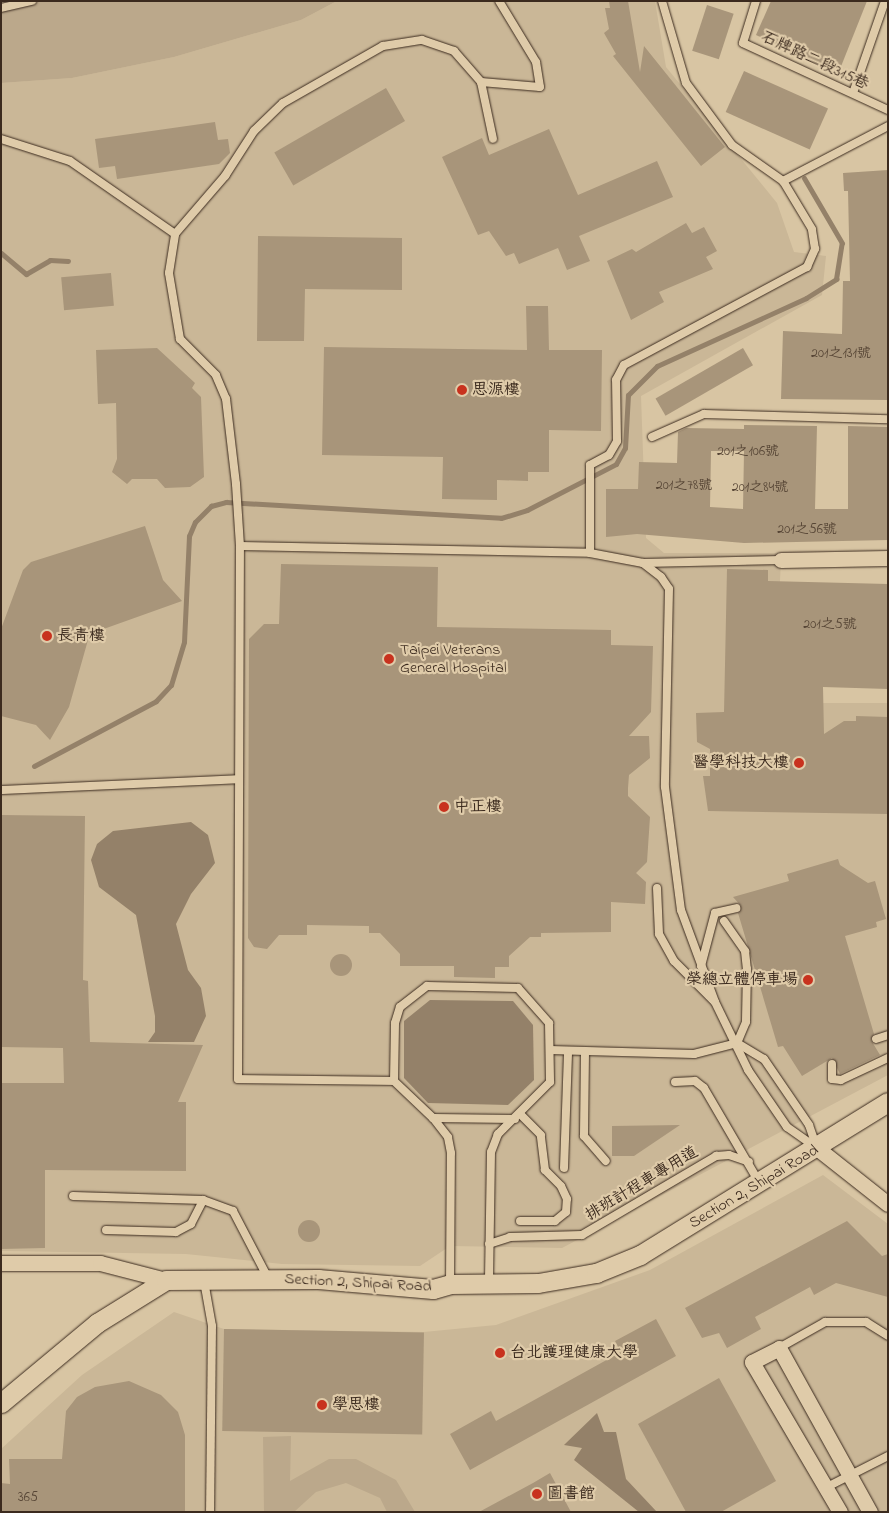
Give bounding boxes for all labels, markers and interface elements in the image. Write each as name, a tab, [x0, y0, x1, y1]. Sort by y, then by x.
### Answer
street label: 石牌路二段315巷	[758, 28, 872, 94]
house number: 201之131號	[811, 346, 871, 362]
place label: 思源樓	[472, 380, 520, 400]
marker: 思源樓	[456, 384, 468, 396]
house number: 201之106號	[717, 444, 779, 460]
house number: 201之78號	[656, 478, 712, 494]
house number: 201之84號	[732, 480, 788, 496]
house number: 201之56號	[777, 522, 837, 538]
house number: 201之5號	[803, 617, 857, 633]
place label: 長青樓	[57, 626, 105, 646]
marker: 長青樓	[41, 630, 53, 642]
place label: Taipei Veterans General Hospital	[400, 640, 507, 678]
marker: Taipei Veterans General Hospital	[382, 652, 396, 666]
place label: 醫學科技大樓	[693, 753, 789, 773]
marker: 醫學科技大樓	[793, 757, 805, 769]
place label: 中正樓	[454, 797, 502, 817]
marker: 中正樓	[438, 801, 450, 813]
place label: 榮總立體停車場	[686, 970, 798, 990]
marker: 榮總立體停車場	[802, 974, 814, 986]
street label: Section 2, Shipai Road	[686, 1141, 822, 1233]
street label: 排班計程車專用道	[582, 1143, 702, 1225]
street label: Section 2, Shipai Road	[284, 1270, 432, 1296]
place label: 台北護理健康大學	[510, 1343, 638, 1363]
marker: 台北護理健康大學	[494, 1347, 506, 1359]
place label: 學思樓	[332, 1395, 380, 1415]
marker: 學思樓	[316, 1399, 328, 1411]
place label: 圖書館	[547, 1484, 595, 1504]
marker: 圖書館	[531, 1488, 543, 1500]
house number: 365	[18, 1490, 38, 1506]

